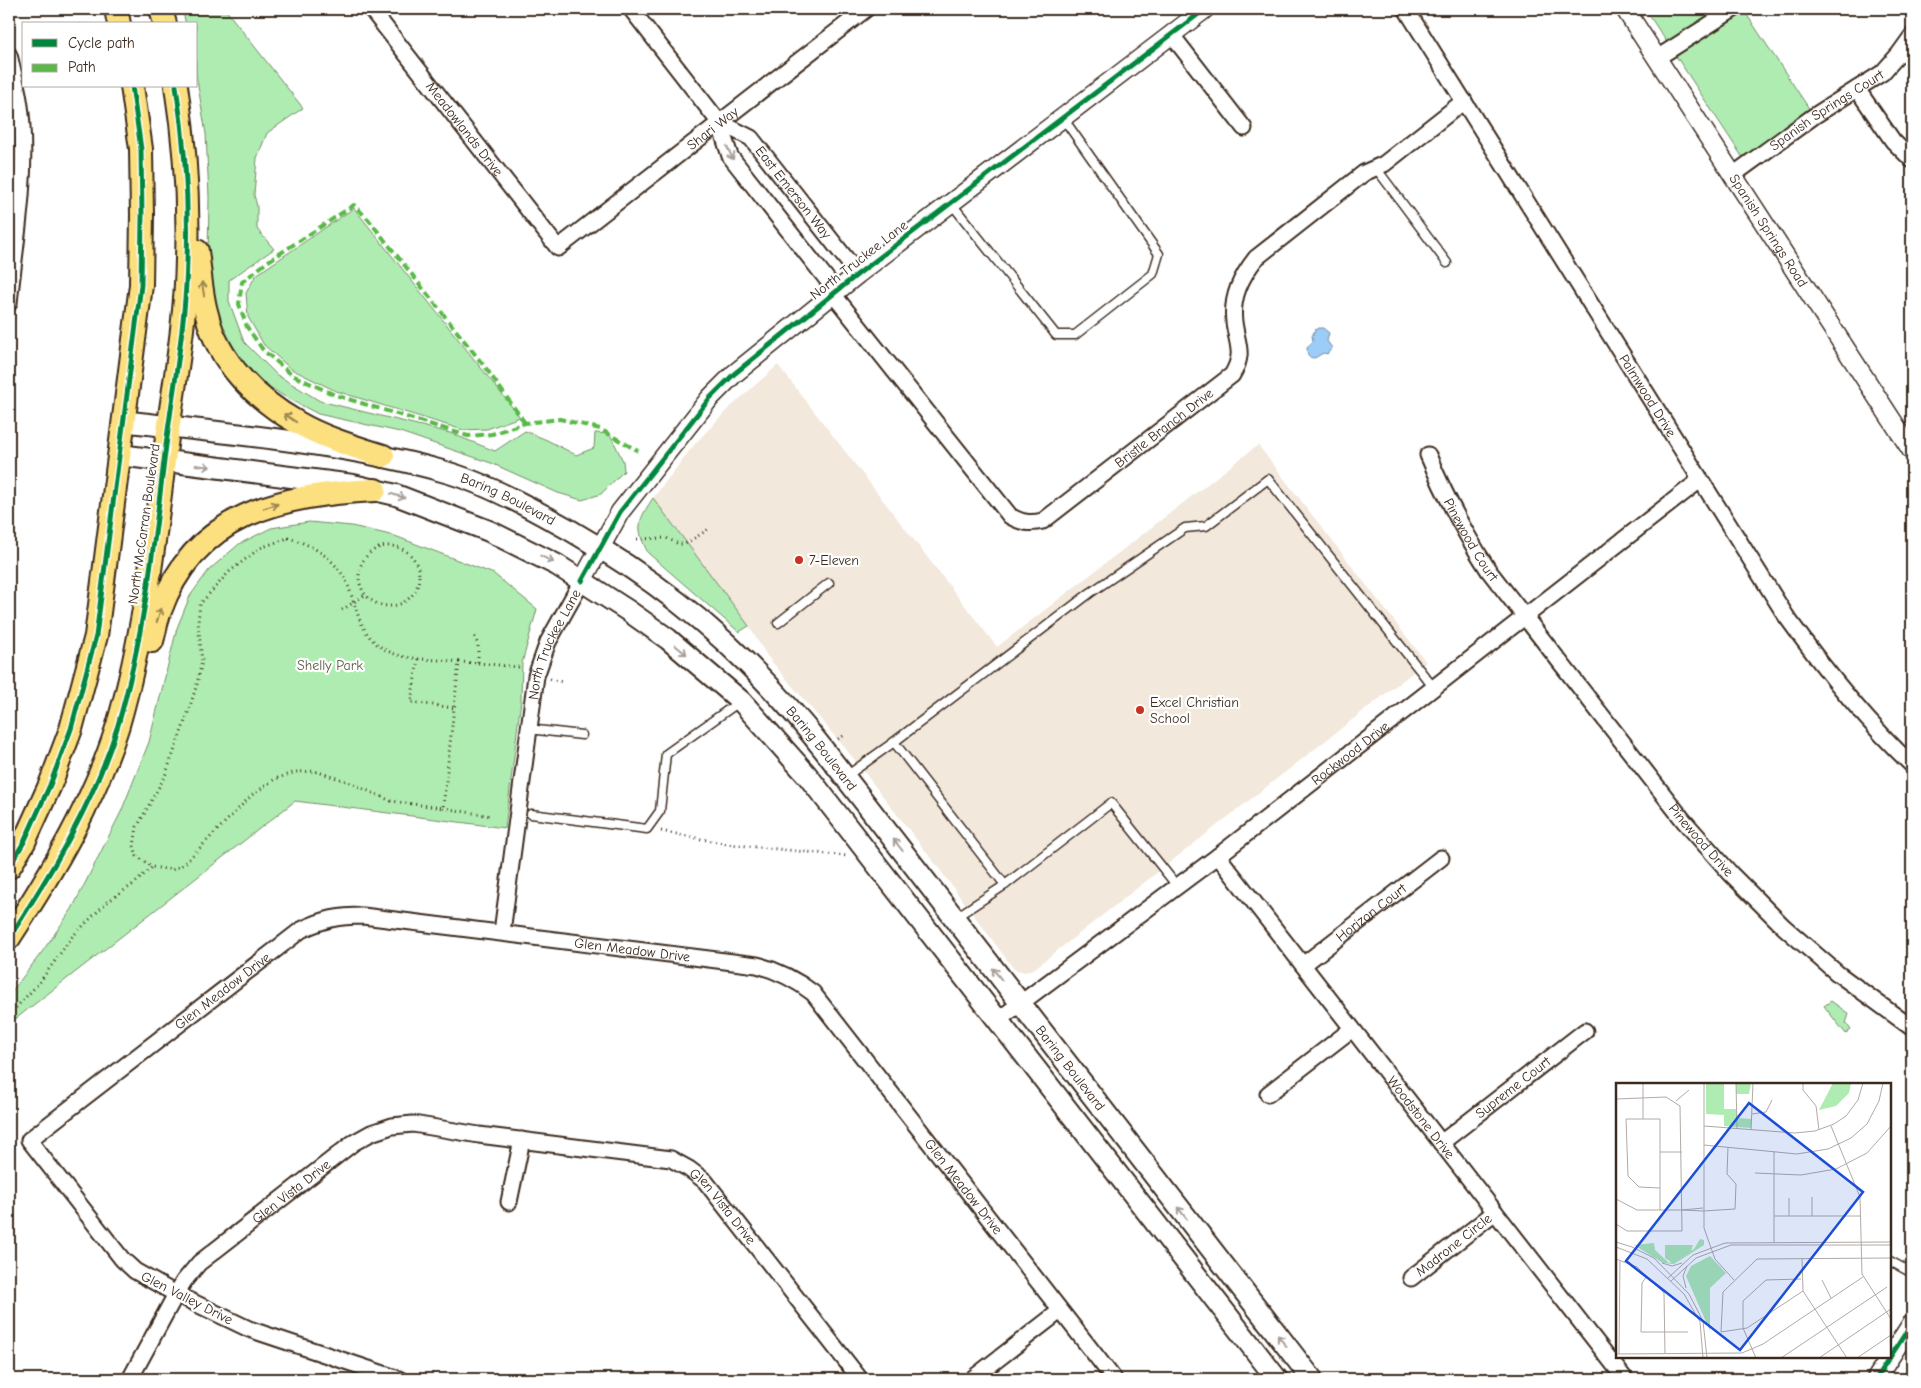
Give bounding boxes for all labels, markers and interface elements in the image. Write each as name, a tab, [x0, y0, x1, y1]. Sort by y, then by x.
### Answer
legend	[22, 22, 198, 88]
text: Cycle path	[68, 34, 135, 52]
text: Path	[68, 58, 96, 76]
street label: Spanish Springs Court	[1766, 65, 1888, 154]
street label: Meadowlands Drive	[422, 78, 507, 179]
street label: Shari Way	[683, 102, 742, 153]
street label: East Emerson Way	[752, 142, 836, 242]
one-way arrow	[726, 145, 736, 160]
street label: Spanish Springs Road	[1726, 171, 1812, 290]
street label: North Truckee Lane	[807, 217, 911, 303]
one-way arrow	[197, 281, 207, 297]
street label: Palmwood Drive	[1616, 351, 1680, 440]
street label: Bristle Branch Drive	[1111, 384, 1217, 471]
one-way arrow	[283, 413, 297, 423]
street label: North McCarran Boulevard	[124, 443, 164, 605]
one-way arrow	[194, 461, 210, 471]
street label: Baring Boulevard	[458, 469, 558, 529]
one-way arrow	[389, 491, 405, 501]
street label: Pinewood Court	[1440, 495, 1503, 585]
one-way arrow	[262, 500, 278, 510]
place label: 7-Eleven	[809, 552, 859, 569]
marker: 7-Eleven	[793, 554, 805, 566]
one-way arrow	[539, 555, 554, 564]
street label: North Truckee Lane	[524, 586, 584, 701]
one-way arrow	[155, 607, 165, 623]
one-way arrow	[675, 645, 688, 656]
park label: Shelly Park	[297, 657, 363, 674]
place label: Excel Christian School	[1150, 694, 1239, 727]
street label: Baring Boulevard	[783, 702, 861, 794]
marker: Excel Christian School	[1134, 704, 1146, 716]
street label: Rockwood Drive	[1308, 717, 1393, 789]
street label: Pinewood Drive	[1665, 800, 1738, 880]
one-way arrow	[892, 839, 903, 852]
street label: Horizon Court	[1332, 879, 1410, 945]
street label: Glen Meadow Drive	[573, 934, 691, 965]
street label: Glen Meadow Drive	[171, 948, 274, 1033]
one-way arrow	[991, 968, 1002, 981]
street label: Baring Boulevard	[1032, 1022, 1109, 1114]
street label: Supreme Court	[1472, 1052, 1555, 1122]
street label: Woodstone Drive	[1384, 1072, 1459, 1162]
inset map	[1616, 1083, 1891, 1358]
street label: Glen Meadow Drive	[921, 1135, 1006, 1238]
street label: Glen Vista Drive	[248, 1155, 334, 1227]
street label: Glen Vista Drive	[686, 1164, 760, 1248]
one-way arrow	[1177, 1206, 1188, 1219]
street label: Madrone Circle	[1412, 1209, 1495, 1280]
street label: Glen Valley Drive	[138, 1268, 236, 1328]
one-way arrow	[1277, 1335, 1288, 1348]

